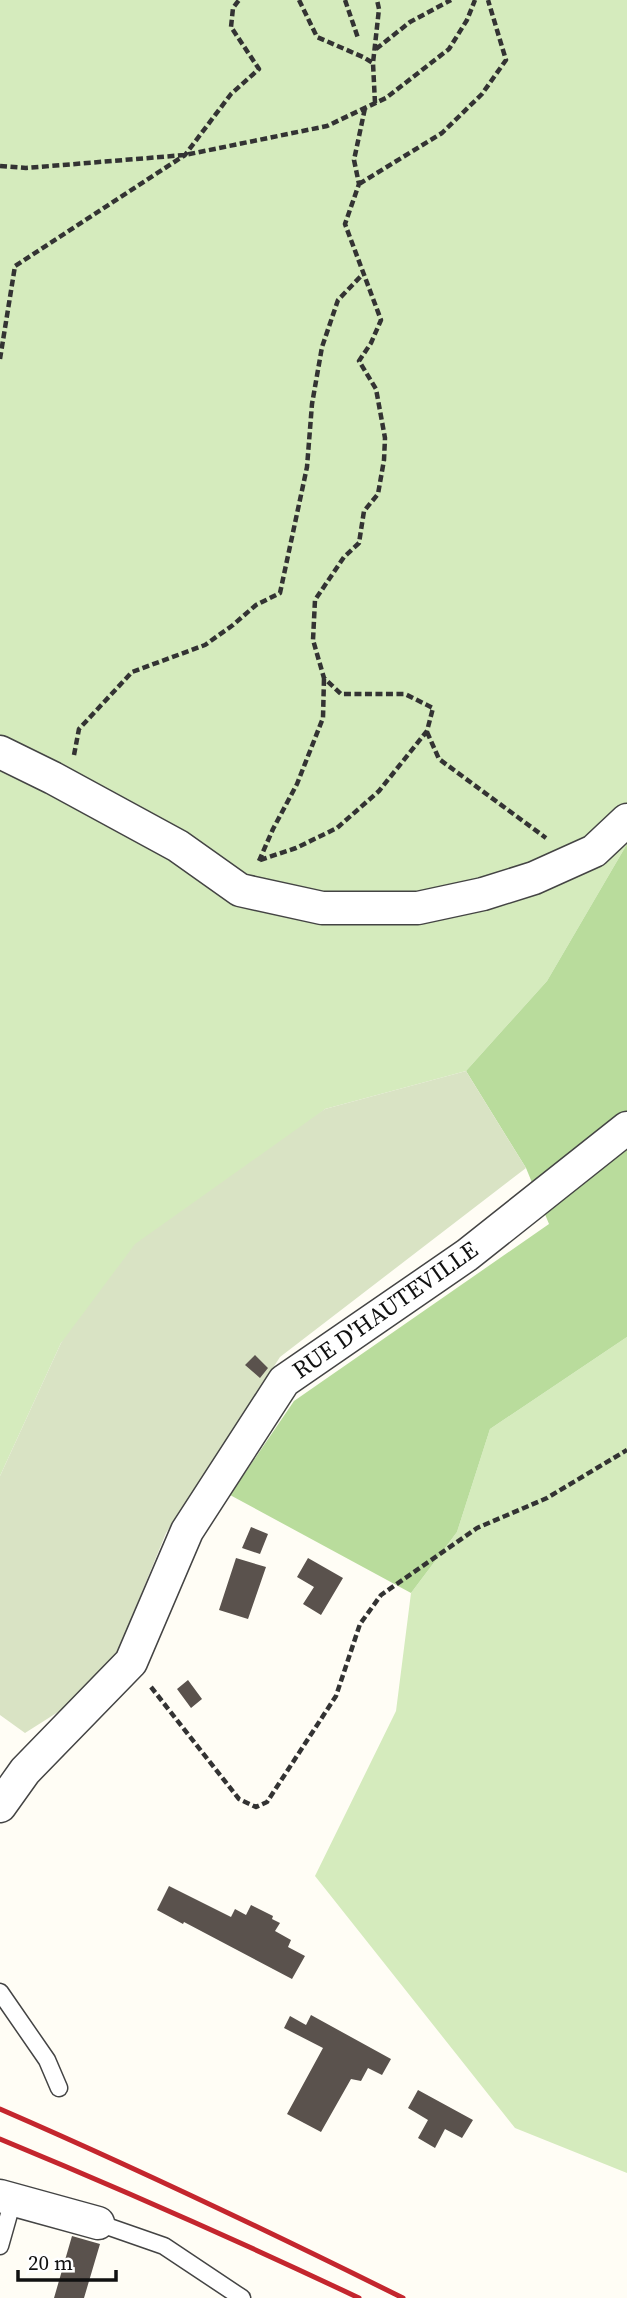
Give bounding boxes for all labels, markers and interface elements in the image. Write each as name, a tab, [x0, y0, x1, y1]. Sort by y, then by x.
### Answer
street label: RUE D'HAUTEVILLE	[285, 1233, 484, 1386]
scale bar	[18, 2238, 116, 2282]
text: 20 m	[28, 2248, 73, 2277]

